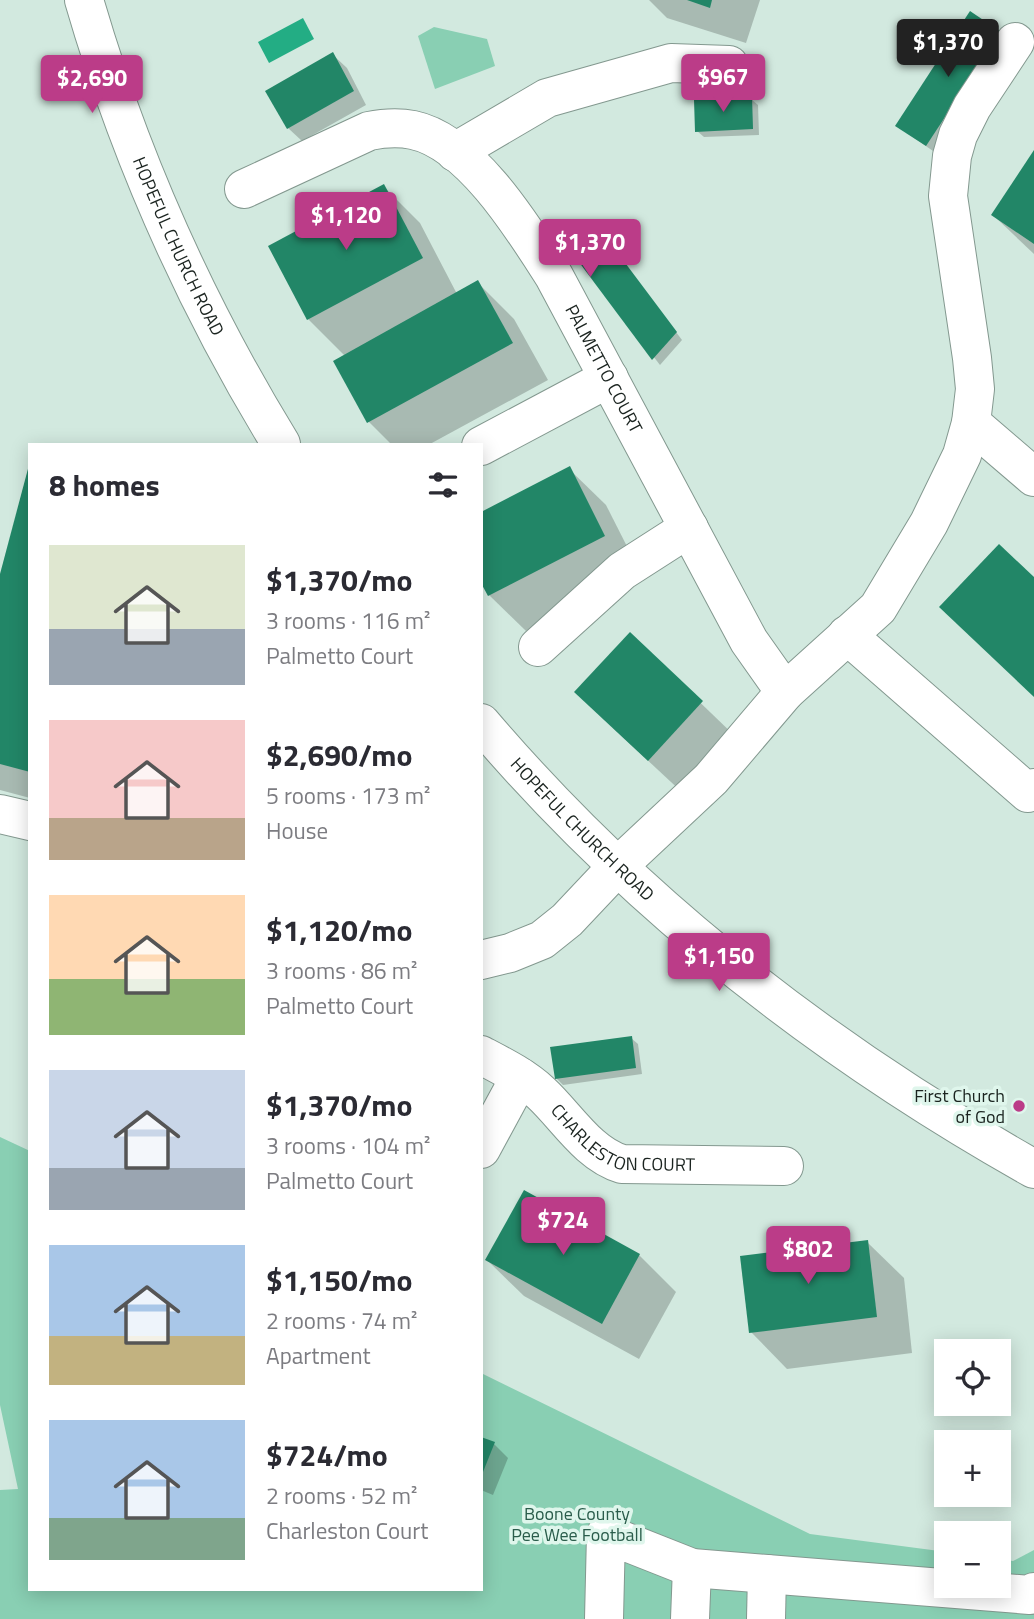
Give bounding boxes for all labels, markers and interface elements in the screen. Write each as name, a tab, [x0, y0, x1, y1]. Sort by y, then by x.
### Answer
pin: $1,370	[891, 20, 1005, 79]
text: $1,370	[913, 24, 983, 59]
pin: $967	[682, 54, 764, 114]
pin: $2,690	[35, 55, 149, 115]
text: $967	[697, 59, 749, 94]
text: $2,690	[57, 60, 127, 95]
street label: HOPEFUL CHURCH ROAD	[126, 153, 231, 340]
pin: $1,120	[289, 192, 403, 252]
text: $1,120	[311, 197, 381, 232]
pin: $1,370	[533, 219, 647, 279]
text: $1,370	[555, 224, 625, 259]
street label: PALMETTO COURT	[559, 300, 650, 438]
text: 8 homes	[49, 462, 160, 508]
icon: filters	[424, 466, 462, 504]
text: $1,370/mo	[266, 557, 412, 603]
icon: home	[105, 573, 189, 657]
text: 3 rooms · 116 m²	[266, 603, 430, 638]
text: Palmetto Court	[266, 638, 413, 673]
text: $2,690/mo	[266, 732, 412, 778]
icon: home	[105, 748, 189, 832]
street label: HOPEFUL CHURCH ROAD	[504, 751, 661, 907]
text: 5 rooms · 173 m²	[266, 778, 430, 813]
text: House	[266, 813, 328, 848]
text: $1,120/mo	[266, 907, 412, 953]
icon: home	[105, 923, 189, 1007]
pin: $1,150	[662, 934, 776, 993]
text: $1,150	[684, 938, 754, 973]
text: 3 rooms · 86 m²	[266, 953, 417, 988]
text: Palmetto Court	[266, 988, 413, 1023]
text: $1,370/mo	[266, 1082, 412, 1128]
place label: First Church of God	[914, 1082, 1005, 1130]
icon: home	[105, 1098, 189, 1182]
street label: CHARLESTON COURT	[545, 1098, 696, 1178]
marker: First Church of God	[1011, 1098, 1027, 1114]
text: 3 rooms · 104 m²	[266, 1128, 430, 1163]
text: Palmetto Court	[266, 1163, 413, 1198]
pin: $724	[522, 1198, 604, 1257]
text: $724	[537, 1202, 589, 1237]
pin: $802	[767, 1226, 849, 1286]
text: $802	[782, 1231, 834, 1266]
text: $1,150/mo	[266, 1257, 412, 1303]
icon: home	[105, 1273, 189, 1357]
text: 2 rooms · 74 m²	[266, 1303, 417, 1338]
text: Apartment	[266, 1338, 371, 1373]
map controls	[934, 1339, 1011, 1598]
button: locate	[934, 1339, 1011, 1416]
button: +	[934, 1430, 1011, 1507]
text: $724/mo	[266, 1432, 388, 1478]
icon: home	[105, 1448, 189, 1532]
text: 2 rooms · 52 m²	[266, 1478, 417, 1513]
park label: Boone County Pee Wee Football	[511, 1500, 643, 1548]
text: Charleston Court	[266, 1513, 428, 1548]
button: −	[934, 1521, 1011, 1598]

